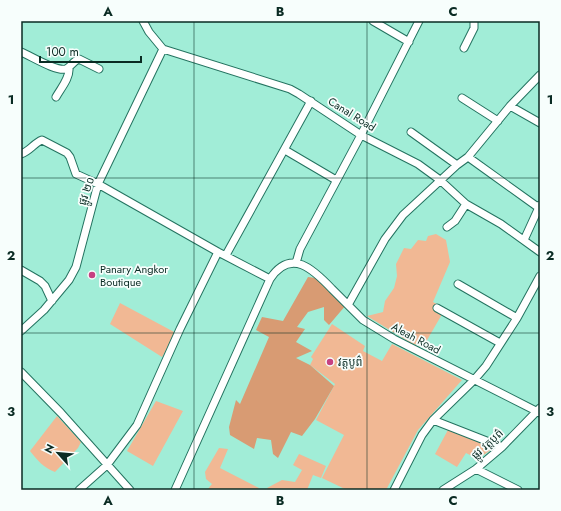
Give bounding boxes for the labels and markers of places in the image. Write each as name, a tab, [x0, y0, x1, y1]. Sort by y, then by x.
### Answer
place label: Panary Angkor Boutique	[100, 261, 168, 290]
marker: Panary Angkor Boutique	[87, 270, 97, 280]
place label: វត្តបូព៌	[338, 354, 363, 370]
marker: វត្តបូព៌	[325, 357, 335, 367]

